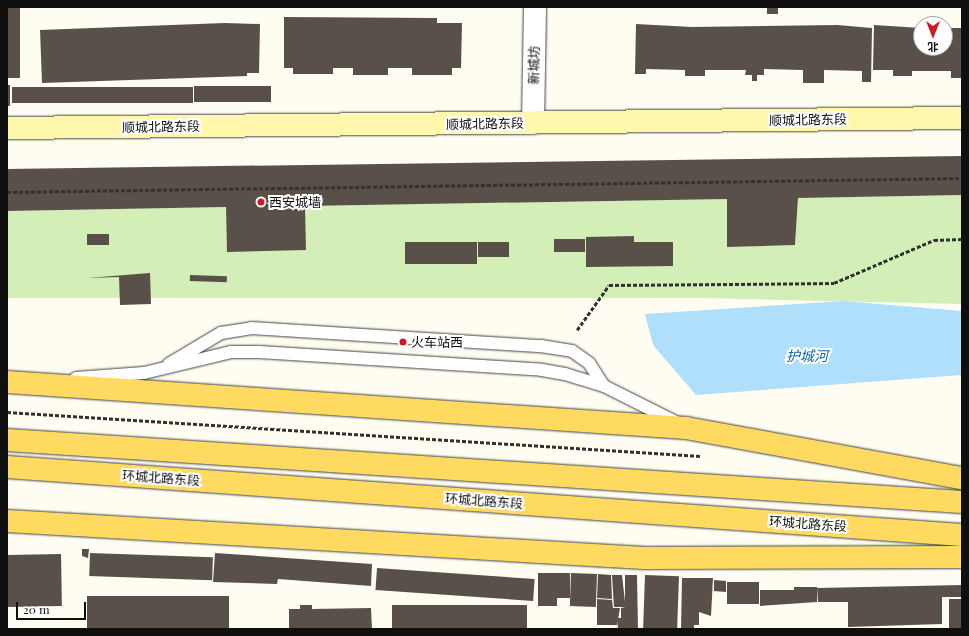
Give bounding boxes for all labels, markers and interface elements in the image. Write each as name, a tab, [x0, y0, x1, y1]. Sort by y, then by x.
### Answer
north arrow	[913, 16, 953, 56]
text: 北	[928, 40, 939, 55]
street label: 新城坊	[526, 45, 542, 85]
street label: 顺城北路东段	[769, 112, 847, 128]
street label: 顺城北路东段	[446, 116, 524, 132]
street label: 顺城北路东段	[122, 119, 200, 135]
place label: 西安城墙	[269, 194, 321, 210]
marker: 西安城墙	[256, 197, 266, 207]
place label: 火车站西	[411, 334, 463, 350]
marker: 火车站西	[398, 337, 408, 347]
water label: 护城河	[786, 348, 828, 364]
street label: 环城北路东段	[122, 467, 200, 489]
street label: 环城北路东段	[445, 490, 523, 512]
street label: 环城北路东段	[769, 513, 847, 535]
scale bar	[18, 594, 88, 620]
text: 20 m	[23, 601, 50, 617]

